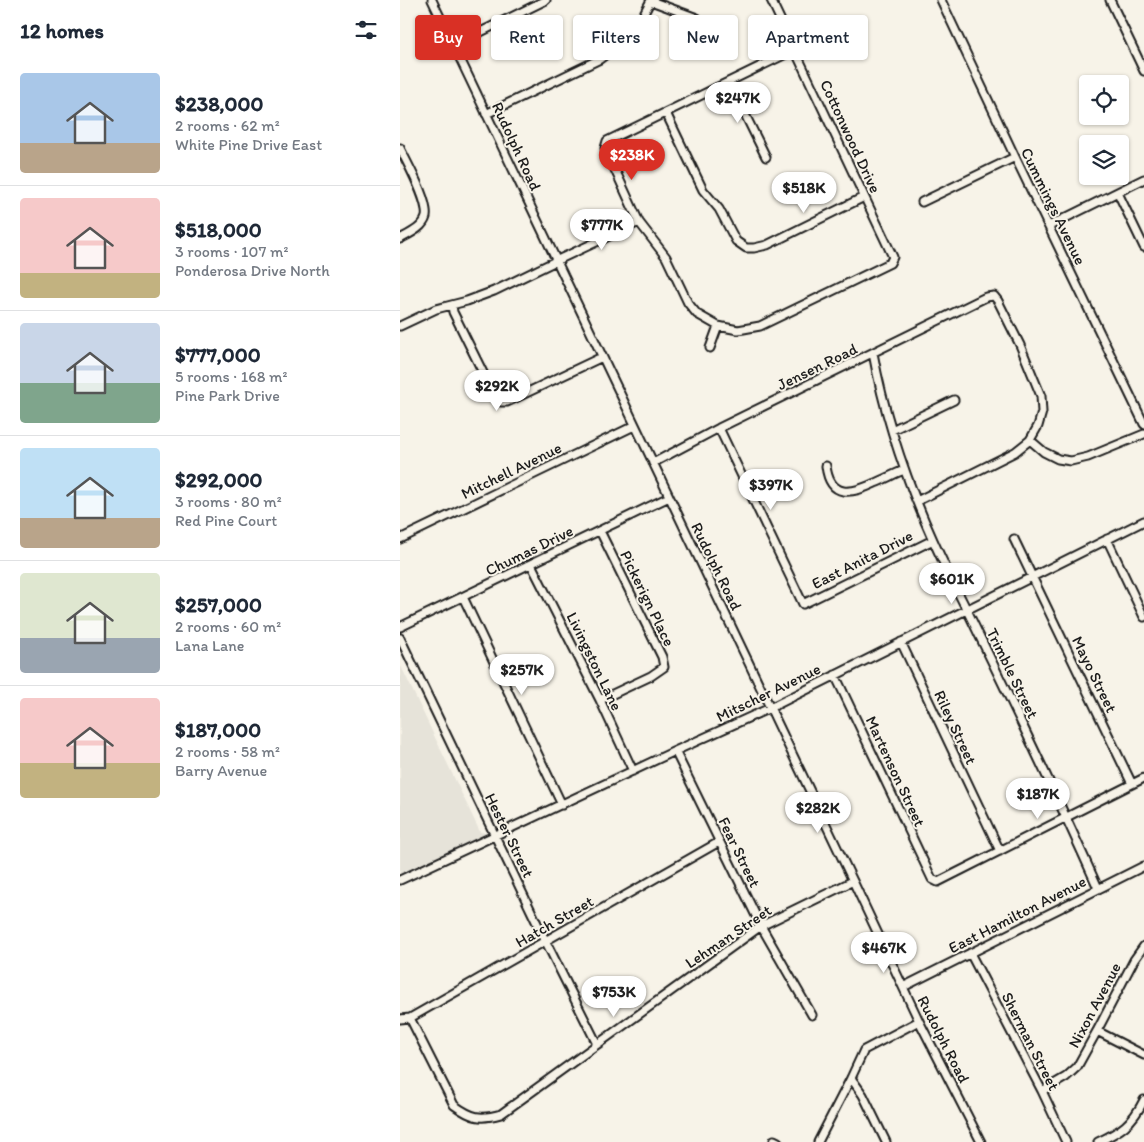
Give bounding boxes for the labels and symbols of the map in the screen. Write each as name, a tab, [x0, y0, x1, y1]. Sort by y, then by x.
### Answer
street label: Cottonwood Drive	[816, 77, 885, 196]
pin: $247K	[703, 82, 773, 124]
street label: Rudolph Road	[488, 99, 545, 194]
pin: $238K	[597, 138, 667, 181]
street label: Cummings Avenue	[1017, 144, 1090, 268]
pin: $518K	[769, 172, 839, 214]
pin: $777K	[567, 208, 637, 251]
street label: Jensen Road	[774, 339, 861, 394]
pin: $292K	[462, 370, 532, 412]
street label: Mitchell Avenue	[458, 438, 565, 503]
pin: $397K	[736, 468, 806, 511]
street label: Rudolph Road	[687, 519, 746, 614]
street label: Chumas Drive	[482, 521, 576, 580]
street label: East Anita Drive	[808, 526, 916, 593]
street label: Pickerign Place	[616, 547, 679, 649]
pin: $601K	[917, 562, 987, 605]
street label: Livingston Lane	[562, 609, 627, 714]
street label: Trimble Street	[983, 625, 1043, 721]
street label: Mayo Street	[1068, 633, 1121, 716]
pin: $257K	[487, 654, 557, 696]
street label: Mitscher Avenue	[713, 659, 824, 726]
street label: Riley Street	[930, 687, 981, 767]
street label: Martenson Street	[862, 713, 929, 830]
pin: $187K	[1003, 778, 1073, 820]
street label: Hester Street	[481, 790, 538, 881]
pin: $282K	[783, 792, 853, 834]
street label: Fear Street	[714, 814, 765, 890]
street label: East Hamilton Avenue	[945, 872, 1089, 957]
street label: Hatch Street	[512, 891, 597, 951]
street label: Lehman Street	[681, 901, 775, 972]
pin: $467K	[849, 932, 919, 974]
street label: Nixon Avenue	[1064, 959, 1125, 1051]
pin: $753K	[579, 976, 649, 1018]
street label: Sherman Street	[998, 989, 1064, 1094]
street label: Rudolph Road	[913, 992, 974, 1086]

